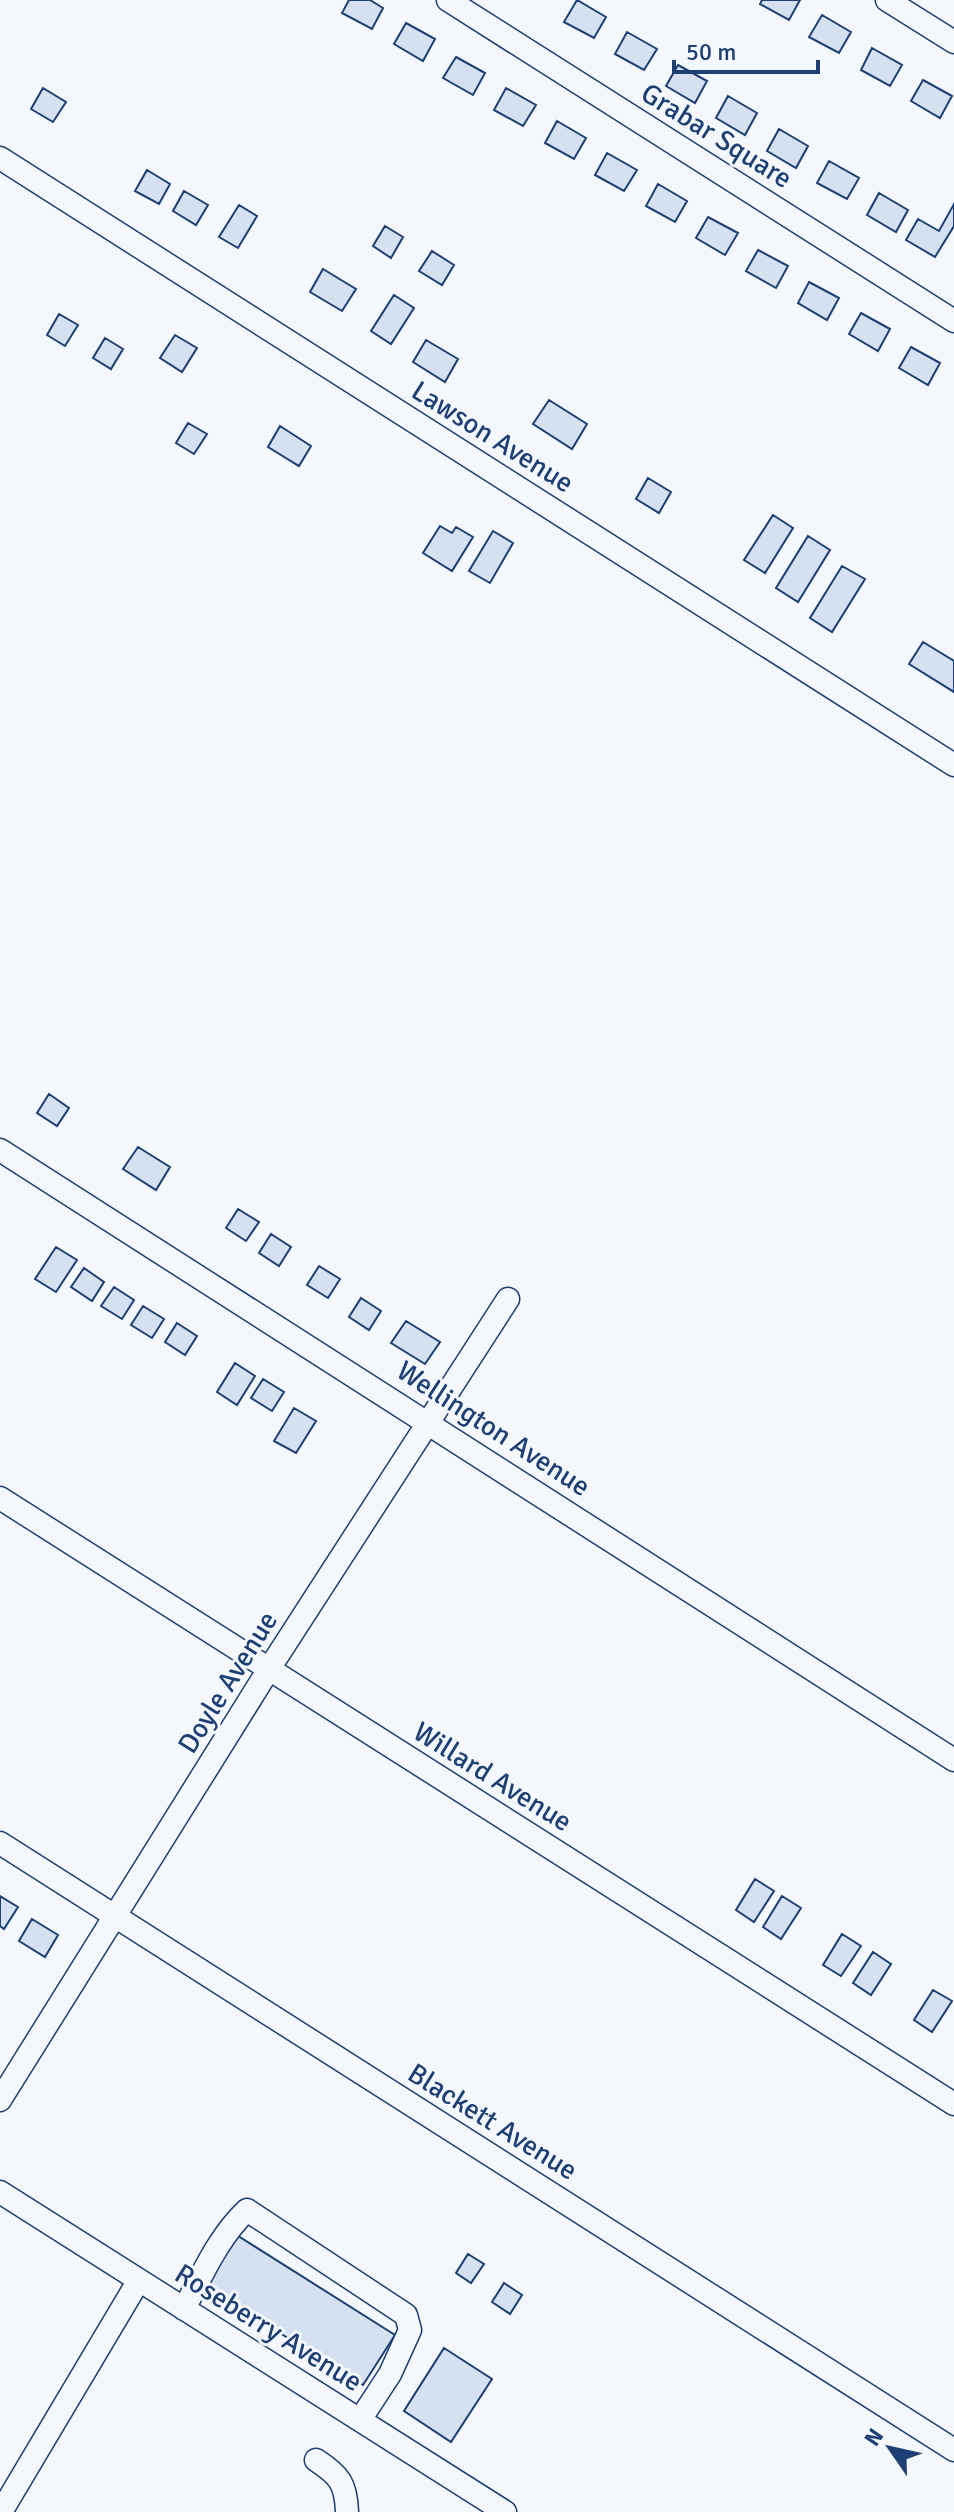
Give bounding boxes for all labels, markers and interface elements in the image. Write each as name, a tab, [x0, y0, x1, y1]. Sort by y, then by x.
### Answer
scale bar	[674, 24, 818, 74]
text: 50 m	[686, 37, 736, 67]
street label: Grabar Square	[635, 76, 798, 196]
street label: Lawson Avenue	[405, 374, 580, 500]
street label: Wellington Avenue	[390, 1354, 596, 1504]
street label: Doyle Avenue	[171, 1605, 285, 1760]
street label: Willard Avenue	[407, 1715, 578, 1839]
street label: Blackett Avenue	[401, 2056, 583, 2187]
street label: Roseberry Avenue	[169, 2257, 368, 2399]
north arrow	[850, 2408, 930, 2488]
text: N	[858, 2423, 889, 2451]

